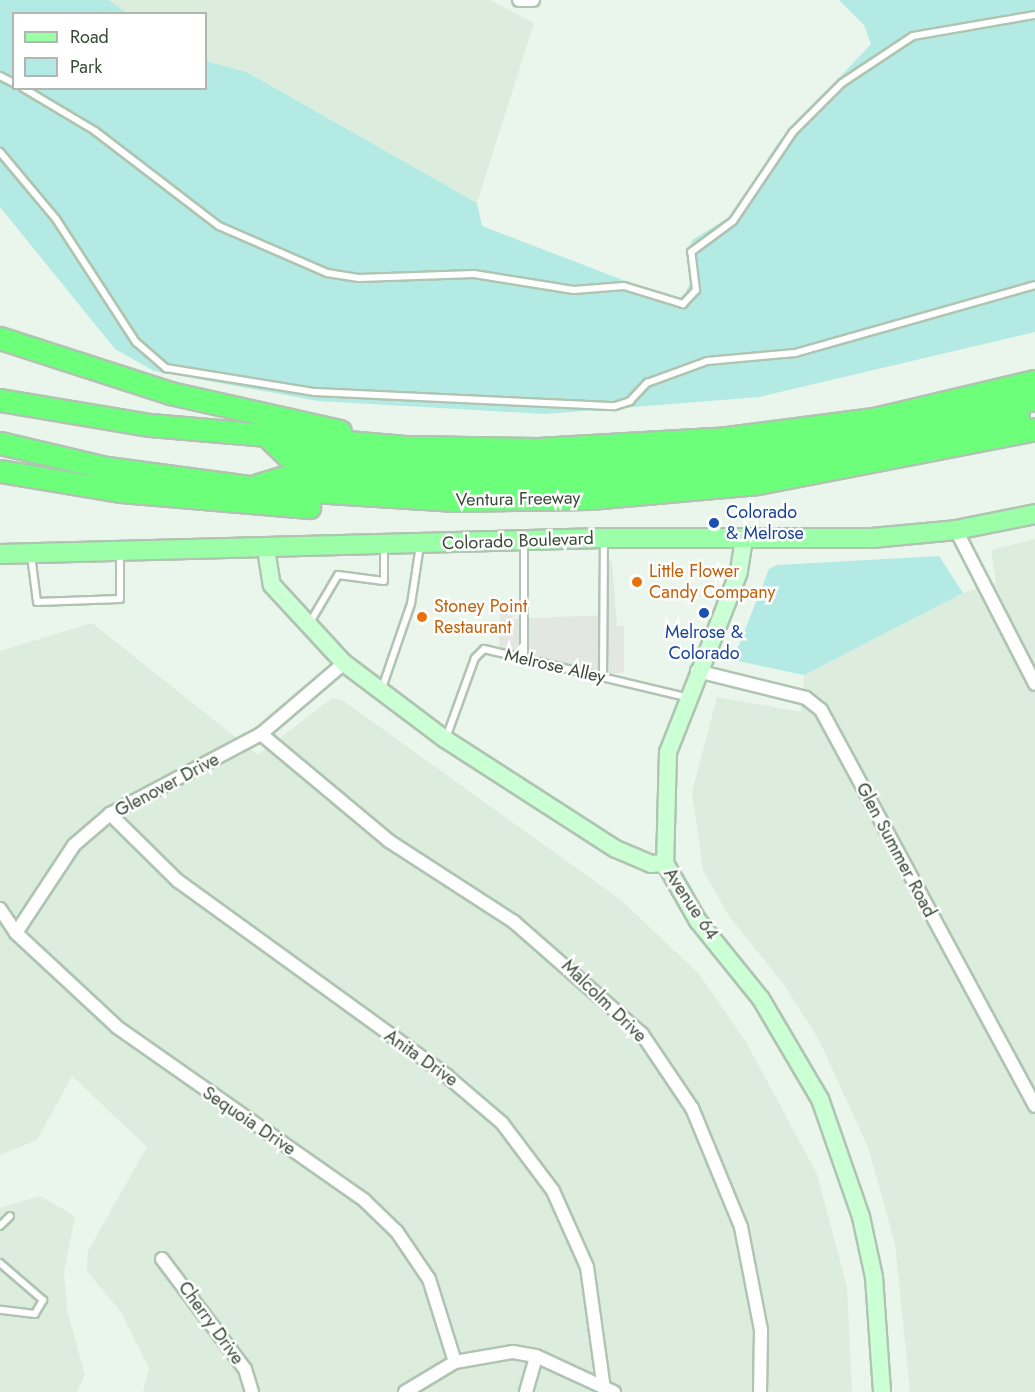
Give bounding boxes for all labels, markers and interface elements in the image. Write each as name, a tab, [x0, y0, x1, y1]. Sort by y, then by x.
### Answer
legend	[12, 12, 207, 90]
text: Road	[70, 24, 109, 50]
text: Park	[70, 54, 102, 80]
street label: Ventura Freeway	[455, 487, 581, 511]
place label: Colorado & Melrose	[726, 502, 804, 544]
marker: Colorado & Melrose	[707, 516, 721, 530]
street label: Colorado Boulevard	[442, 528, 594, 554]
place label: Little Flower Candy Company	[649, 561, 775, 604]
marker: Little Flower Candy Company	[630, 575, 644, 589]
place label: Stoney Point Restaurant	[434, 596, 527, 638]
marker: Melrose & Colorado	[697, 606, 711, 620]
marker: Stoney Point Restaurant	[415, 610, 429, 624]
place label: Melrose & Colorado	[665, 622, 743, 664]
street label: Melrose Alley	[503, 644, 607, 688]
street label: Glenover Drive	[111, 748, 223, 822]
street label: Glen Summer Road	[851, 779, 941, 921]
street label: Avenue 64	[659, 864, 723, 944]
street label: Malcolm Drive	[557, 955, 651, 1047]
street label: Anita Drive	[380, 1025, 462, 1091]
street label: Sequoia Drive	[198, 1082, 300, 1160]
street label: Cherry Drive	[174, 1277, 248, 1369]

